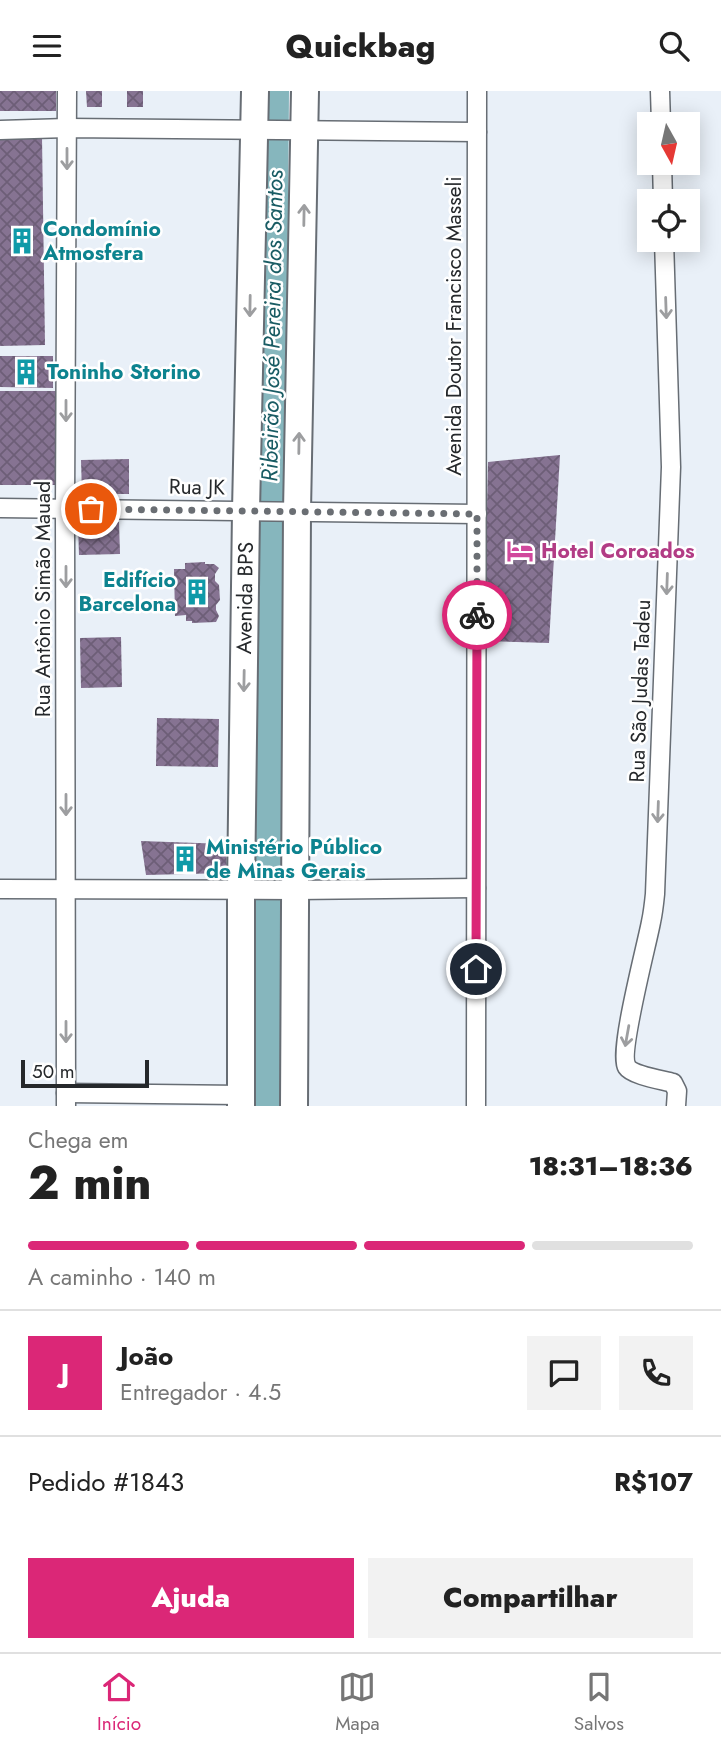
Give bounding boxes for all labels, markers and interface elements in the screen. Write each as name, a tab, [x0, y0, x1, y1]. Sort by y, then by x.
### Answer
text: Quickbag	[286, 23, 435, 69]
icon: menu	[28, 27, 66, 65]
icon: search	[655, 27, 693, 65]
north arrow	[637, 112, 700, 175]
map controls	[637, 112, 700, 252]
one-way arrow	[60, 147, 74, 170]
water label: Ribeirão José Pereira dos Santos	[252, 169, 292, 482]
street label: Avenida Doutor Francisco Masseli	[439, 176, 469, 476]
button: locate	[637, 189, 700, 252]
one-way arrow	[297, 204, 310, 227]
place label: Condomínio Atmosfera	[42, 214, 161, 268]
building icon: Condomínio Atmosfera	[7, 226, 37, 256]
one-way arrow	[244, 294, 257, 317]
one-way arrow	[659, 296, 673, 319]
building icon: Toninho Storino	[11, 357, 41, 387]
place label: Toninho Storino	[47, 357, 201, 387]
one-way arrow	[59, 399, 73, 422]
one-way arrow	[292, 432, 306, 455]
street label: Rua JK	[169, 472, 225, 502]
pin	[61, 479, 121, 539]
street label: Rua Antônio Simão Mauad	[28, 481, 58, 717]
icon: bag	[72, 490, 110, 528]
hotel icon: Hotel Coroados	[505, 536, 535, 566]
place label: Hotel Coroados	[541, 536, 695, 566]
street label: Avenida BPS	[229, 542, 261, 654]
place label: Edifício Barcelona	[79, 565, 176, 619]
one-way arrow	[59, 566, 73, 589]
one-way arrow	[660, 573, 673, 596]
building icon: Edifício Barcelona	[182, 577, 212, 607]
courier	[442, 580, 512, 650]
icon: bike	[458, 596, 496, 634]
street label: Rua São Judas Tadeu	[622, 599, 658, 783]
one-way arrow	[237, 669, 251, 692]
one-way arrow	[59, 793, 73, 816]
one-way arrow	[651, 800, 664, 823]
place label: Ministério Público de Minas Gerais	[206, 832, 382, 886]
building icon: Ministério Público de Minas Gerais	[170, 844, 200, 874]
pin	[446, 939, 506, 999]
icon: home	[457, 950, 495, 988]
one-way arrow	[59, 1021, 73, 1044]
one-way arrow	[620, 1024, 633, 1047]
scale bar	[21, 1057, 149, 1089]
text: 50 m	[32, 1058, 75, 1085]
text: Chega em	[28, 1123, 129, 1157]
text: 18:31–18:36	[529, 1147, 693, 1185]
text: 2 min	[28, 1150, 152, 1216]
text: A caminho · 140 m	[28, 1260, 216, 1294]
button: chat	[527, 1336, 601, 1410]
button: phone	[619, 1336, 693, 1410]
text: João	[120, 1337, 173, 1375]
text: J	[61, 1354, 69, 1392]
text: Entregador · 4.5	[120, 1375, 281, 1409]
text: Pedido #1843	[28, 1463, 184, 1501]
text: R$107	[614, 1463, 693, 1501]
button: Ajuda	[28, 1558, 354, 1638]
button: Compartilhar	[368, 1558, 693, 1638]
tab: Início	[97, 1668, 141, 1737]
tab: Mapa	[335, 1668, 380, 1737]
tab: Salvos	[574, 1668, 624, 1737]

